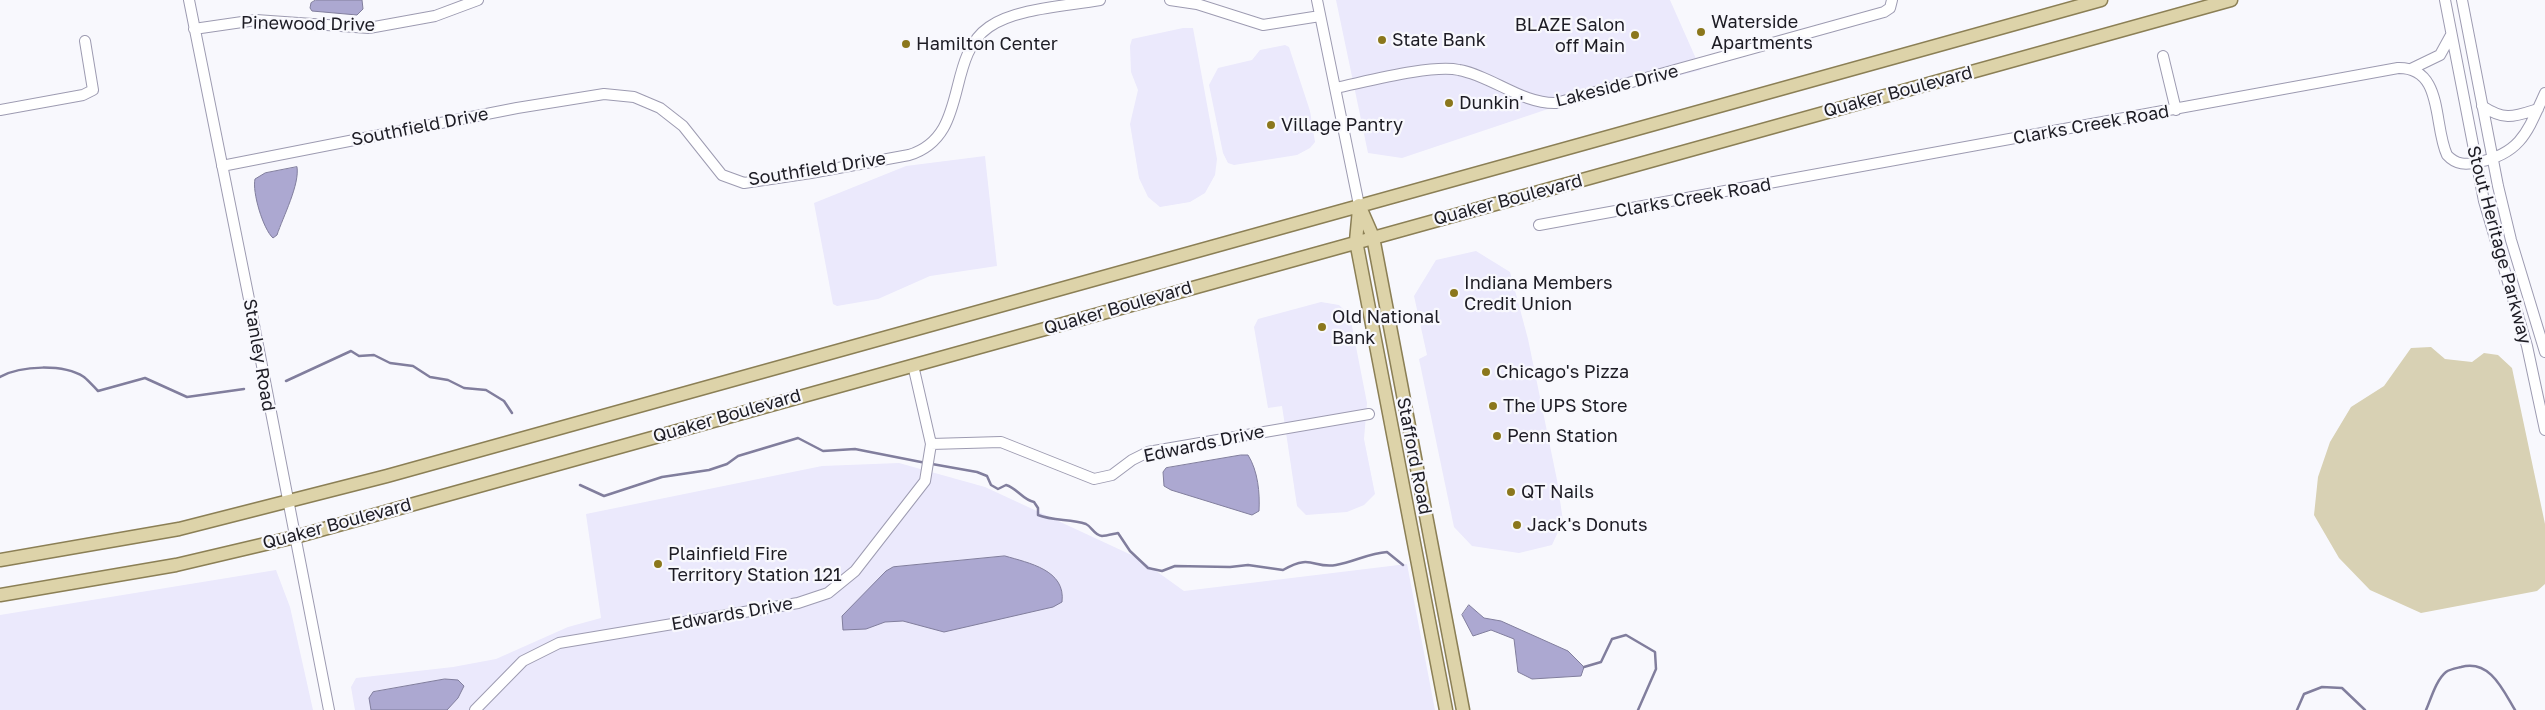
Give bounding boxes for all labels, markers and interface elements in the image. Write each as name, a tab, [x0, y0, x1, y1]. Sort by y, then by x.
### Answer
place label: Waterside Apartments	[1711, 11, 1813, 54]
street label: Pinewood Drive	[241, 12, 375, 36]
place label: BLAZE Salon off Main	[1515, 14, 1625, 56]
marker: Waterside Apartments	[1695, 26, 1707, 38]
place label: State Bank	[1392, 29, 1486, 51]
marker: BLAZE Salon off Main	[1629, 29, 1641, 41]
place label: Hamilton Center	[916, 33, 1058, 55]
marker: State Bank	[1376, 34, 1388, 46]
marker: Hamilton Center	[900, 38, 912, 50]
street label: Lakeside Drive	[1553, 60, 1681, 112]
street label: Quaker Boulevard	[1821, 62, 1975, 122]
place label: Dunkin'	[1459, 92, 1523, 114]
marker: Dunkin'	[1443, 97, 1455, 109]
street label: Clarks Creek Road	[2011, 101, 2171, 149]
street label: Southfield Drive	[350, 103, 490, 151]
place label: Village Pantry	[1281, 114, 1403, 136]
marker: Village Pantry	[1265, 119, 1277, 131]
street label: Stout Heritage Parkway	[2462, 144, 2536, 346]
street label: Southfield Drive	[747, 147, 887, 191]
street label: Quaker Boulevard	[1431, 170, 1585, 230]
street label: Clarks Creek Road	[1613, 174, 1773, 222]
place label: Indiana Members Credit Union	[1464, 272, 1612, 314]
street label: Quaker Boulevard	[1041, 277, 1195, 339]
marker: Indiana Members Credit Union	[1448, 287, 1460, 299]
street label: Stanley Road	[238, 297, 280, 413]
place label: Old National Bank	[1332, 306, 1440, 348]
marker: Old National Bank	[1316, 321, 1328, 333]
place label: Chicago's Pizza	[1496, 361, 1629, 383]
marker: Chicago's Pizza	[1480, 366, 1492, 378]
street label: Quaker Boulevard	[650, 385, 804, 447]
place label: The UPS Store	[1503, 395, 1628, 417]
street label: Stafford Road	[1392, 396, 1436, 516]
marker: The UPS Store	[1487, 400, 1499, 412]
street label: Edwards Drive	[1142, 421, 1266, 467]
place label: Penn Station	[1507, 425, 1618, 447]
marker: Penn Station	[1491, 430, 1503, 442]
place label: QT Nails	[1521, 481, 1594, 503]
marker: QT Nails	[1505, 486, 1517, 498]
street label: Quaker Boulevard	[260, 494, 414, 554]
place label: Jack's Donuts	[1527, 514, 1648, 536]
marker: Jack's Donuts	[1511, 519, 1523, 531]
place label: Plainfield Fire Territory Station 121	[668, 543, 842, 586]
marker: Plainfield Fire Territory Station 121	[652, 558, 664, 570]
street label: Edwards Drive	[670, 593, 794, 635]

